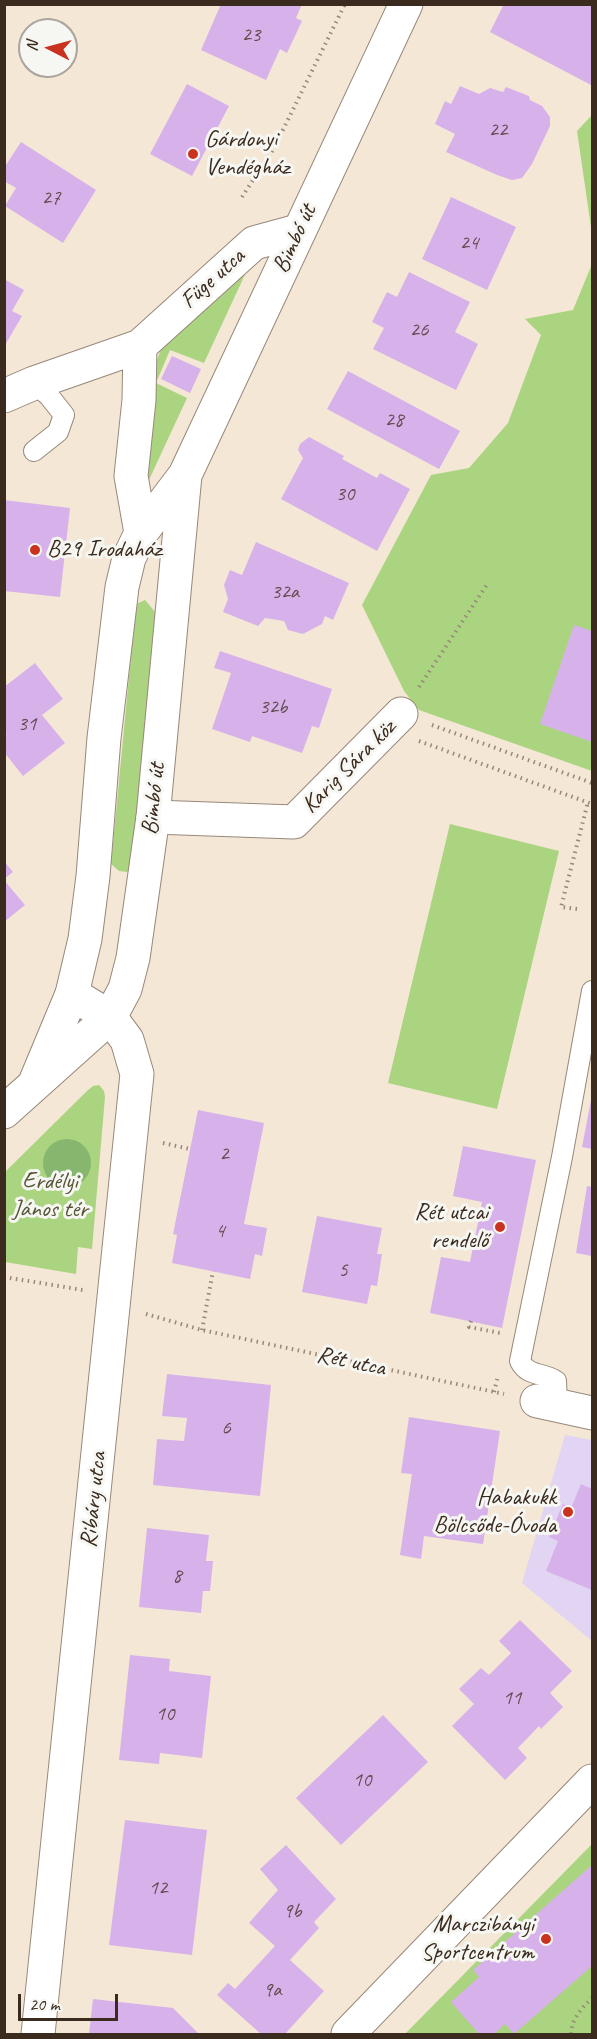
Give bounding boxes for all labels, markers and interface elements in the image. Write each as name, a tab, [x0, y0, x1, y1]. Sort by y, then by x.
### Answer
north arrow	[18, 18, 78, 78]
house number: 23	[242, 22, 260, 48]
text: N	[22, 40, 43, 52]
house number: 22	[489, 117, 507, 143]
place label: Gárdonyi Vendégház	[205, 126, 289, 182]
marker: Gárdonyi Vendégház	[186, 147, 200, 161]
house number: 27	[42, 185, 60, 211]
street label: Bimbó út	[267, 200, 323, 278]
house number: 24	[460, 230, 478, 256]
street label: Füge utca	[175, 243, 251, 315]
house number: 26	[410, 317, 428, 343]
house number: 28	[385, 407, 403, 433]
house number: 30	[336, 481, 354, 507]
place label: B29 Irodaház	[47, 536, 161, 564]
marker: B29 Irodaház	[28, 543, 42, 557]
house number: 32a	[271, 579, 299, 605]
house number: 32b	[259, 694, 287, 720]
house number: 31	[18, 711, 36, 737]
street label: Karig Sára köz	[296, 714, 402, 820]
street label: Bimbó út	[136, 762, 172, 836]
house number: 2	[219, 1141, 229, 1167]
park label: Erdélyi János tér	[12, 1168, 88, 1224]
place label: Rét utcai rendelő	[414, 1199, 488, 1255]
house number: 4	[215, 1218, 225, 1244]
marker: Rét utcai rendelő	[493, 1220, 507, 1234]
house number: 5	[338, 1257, 348, 1283]
street label: Rét utca	[314, 1341, 388, 1383]
house number: 6	[221, 1415, 231, 1441]
street label: Ribáry utca	[75, 1451, 113, 1549]
place label: Habakukk Bölcsőde-Óvoda	[433, 1484, 556, 1540]
marker: Habakukk Bölcsőde-Óvoda	[561, 1505, 575, 1519]
house number: 8	[172, 1563, 182, 1589]
house number: 11	[503, 1685, 521, 1711]
house number: 10	[156, 1701, 174, 1727]
house number: 10	[353, 1767, 371, 1793]
house number: 12	[149, 1875, 167, 1901]
house number: 9b	[283, 1898, 301, 1924]
place label: Marczibányi Sportcentrum	[421, 1911, 534, 1967]
marker: Marczibányi Sportcentrum	[539, 1932, 553, 1946]
house number: 9a	[263, 1977, 281, 2003]
scale bar	[21, 1982, 122, 2020]
text: 20 m	[29, 1993, 60, 2015]

